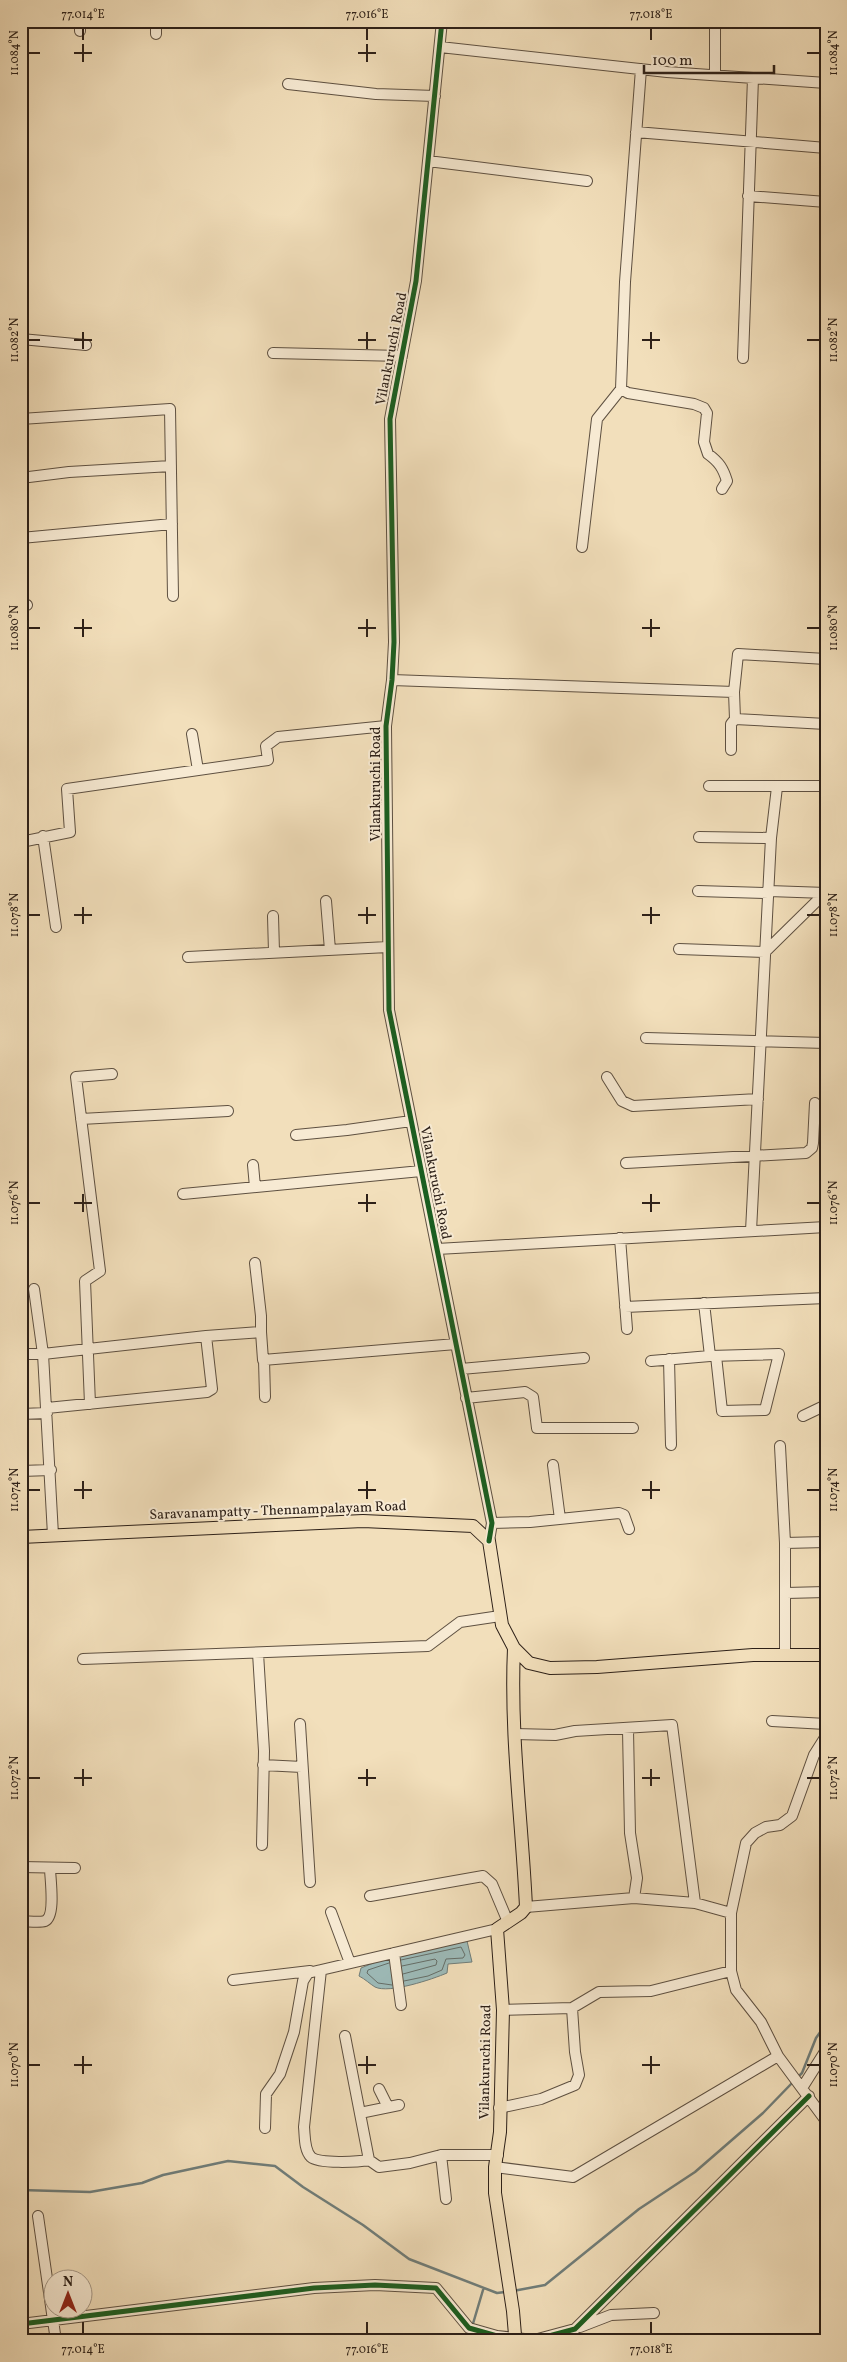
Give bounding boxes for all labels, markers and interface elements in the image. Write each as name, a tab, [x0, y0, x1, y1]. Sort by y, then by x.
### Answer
text: 77.014°E	[61, 7, 105, 23]
text: 77.016°E	[346, 7, 388, 23]
text: 77.018°E	[630, 7, 672, 23]
text: 11.084°N	[7, 30, 23, 76]
text: 11.084°N	[826, 30, 842, 76]
scale bar	[644, 42, 774, 74]
text: 100 m	[652, 51, 692, 72]
street label: Vilankuruchi Road	[372, 291, 412, 407]
text: 11.082°N	[7, 317, 23, 363]
text: 11.082°N	[826, 317, 842, 363]
text: 11.080°N	[7, 605, 23, 651]
text: 11.080°N	[826, 605, 842, 651]
street label: Vilankuruchi Road	[367, 727, 386, 841]
text: 11.078°N	[7, 893, 23, 937]
text: 11.078°N	[826, 893, 842, 937]
street label: Vilankuruchi Road	[415, 1125, 455, 1241]
text: 11.076°N	[7, 1181, 23, 1225]
text: 11.076°N	[826, 1181, 842, 1225]
text: 11.074°N	[7, 1468, 23, 1512]
text: 11.074°N	[826, 1468, 842, 1512]
street label: Saravanampatty - Thennampalayam Road	[149, 1497, 407, 1525]
text: 11.072°N	[7, 1756, 23, 1800]
text: 11.072°N	[826, 1756, 842, 1800]
street label: Vilankuruchi Road	[475, 2004, 497, 2120]
text: 11.070°N	[7, 2042, 23, 2088]
text: 11.070°N	[826, 2042, 842, 2088]
north arrow	[42, 2270, 92, 2320]
text: N	[63, 2273, 73, 2292]
text: 77.014°E	[61, 2342, 105, 2358]
text: 77.016°E	[346, 2342, 388, 2358]
text: 77.018°E	[630, 2342, 672, 2358]

